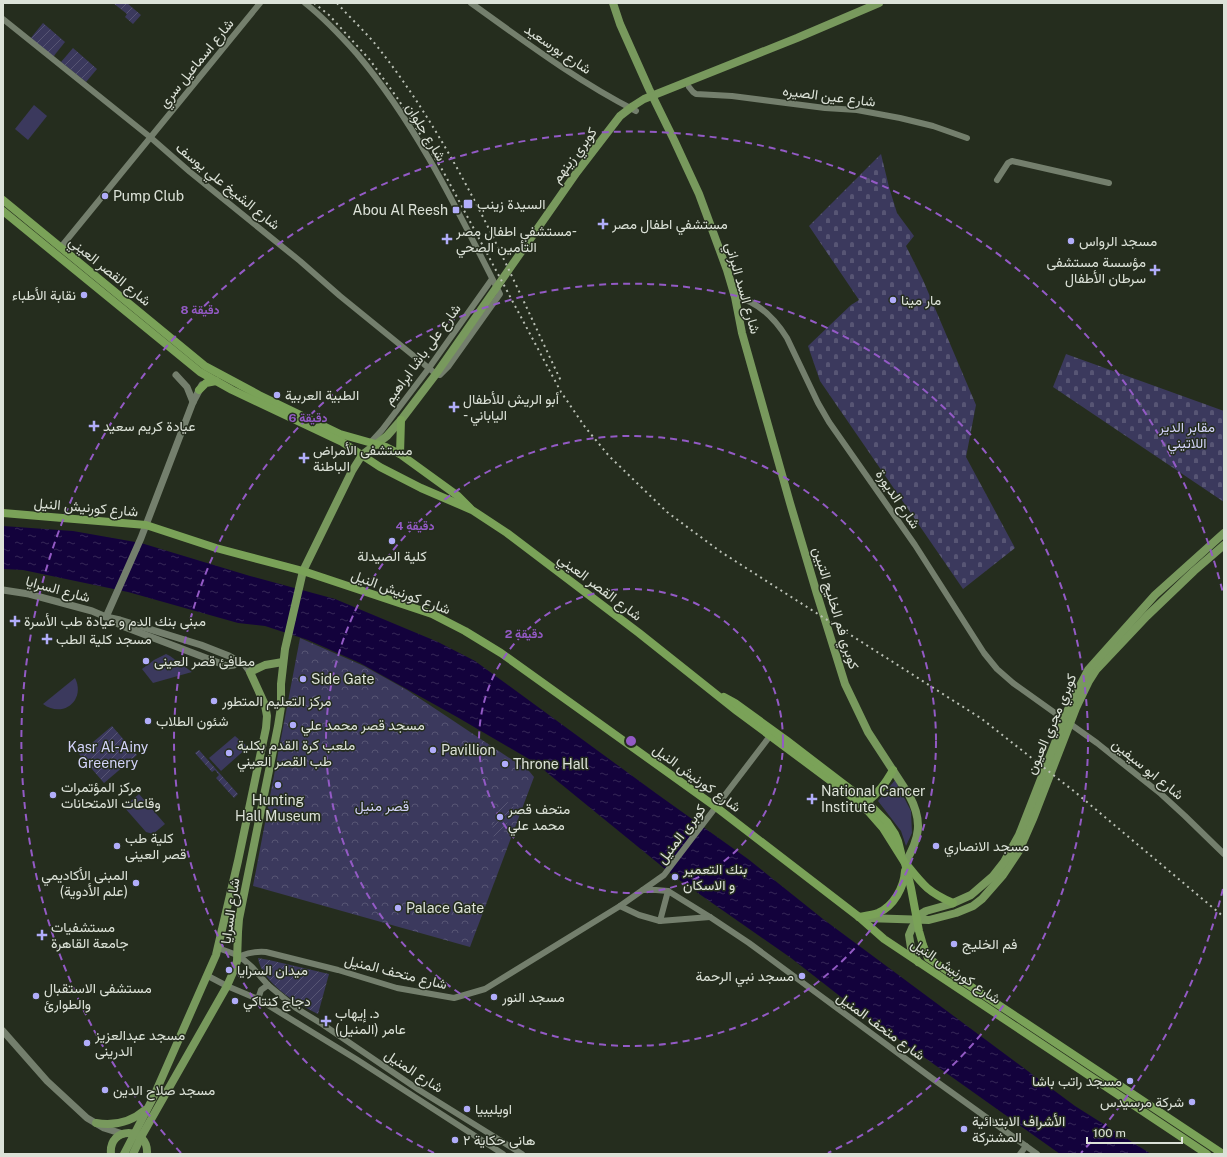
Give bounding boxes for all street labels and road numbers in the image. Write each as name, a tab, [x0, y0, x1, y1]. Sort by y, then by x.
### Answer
street label: شارع اسماعيل سري	[155, 15, 240, 113]
street label: شارع بورسعيد	[520, 21, 594, 80]
street label: شارع عين الصيره	[781, 82, 876, 113]
street label: شارع حلوان	[400, 100, 449, 165]
street label: كوبري زينهم	[548, 124, 603, 188]
street label: شارع الشيخ علي يوسف	[170, 139, 283, 236]
street label: شارع القصر العيني	[63, 233, 154, 312]
street label: شارع السد البراني	[718, 240, 764, 337]
street label: شارع على باشا ابراهيم	[380, 301, 466, 409]
street label: شارع الديورة	[870, 466, 924, 533]
street label: شارع كورنيش النيل	[33, 494, 139, 523]
street label: كوبري فم الخليج التبين	[806, 545, 862, 672]
street label: شارع القصر العيني	[553, 550, 645, 627]
street label: شارع كورنيش النيل	[348, 567, 453, 620]
street label: شارع السرايا	[23, 573, 92, 608]
street label: كوبري مجري العيون	[1023, 671, 1083, 778]
street label: شارع ابو سيفين	[1107, 735, 1187, 805]
street label: شارع كورنيش النيل	[648, 741, 744, 818]
street label: كوبرى المنيل	[653, 801, 709, 867]
street label: شارع السرايا	[217, 877, 246, 945]
street label: شارع كورنيش النيل	[907, 935, 1004, 1009]
street label: شارع متحف المنيل	[342, 952, 449, 995]
street label: شارع متحف المنيل	[832, 989, 928, 1066]
street label: شارع المنيل	[380, 1046, 446, 1098]

